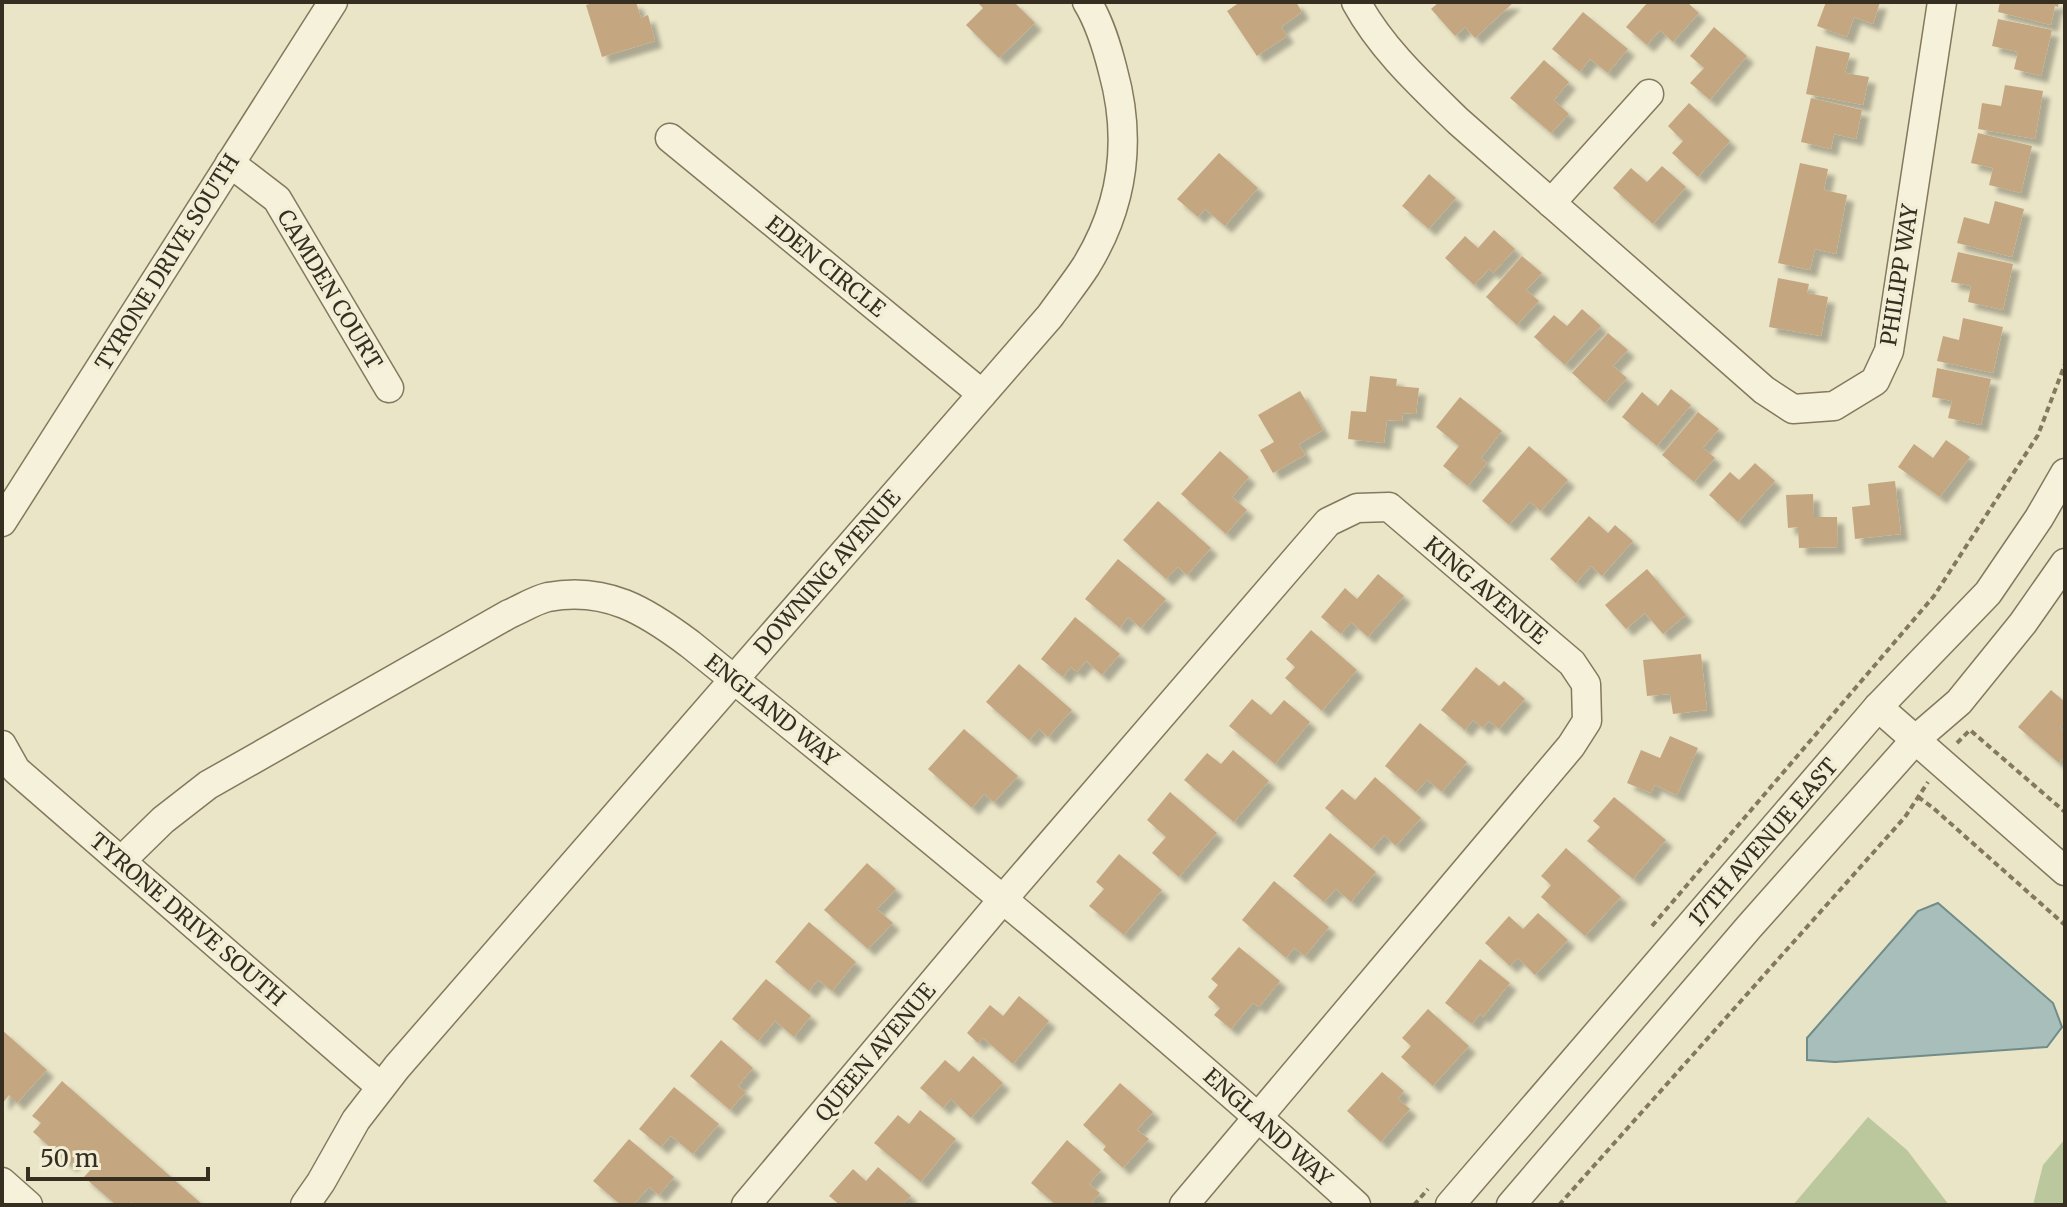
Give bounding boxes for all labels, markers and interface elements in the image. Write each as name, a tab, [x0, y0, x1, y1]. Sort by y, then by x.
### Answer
street label: TYRONE DRIVE SOUTH	[89, 149, 245, 375]
street label: PHILIPP WAY	[1874, 202, 1924, 348]
street label: CAMDEN COURT	[271, 204, 389, 374]
street label: EDEN CIRCLE	[761, 209, 891, 323]
street label: DOWNING AVENUE	[748, 484, 906, 660]
street label: KING AVENUE	[1419, 530, 1553, 650]
street label: ENGLAND WAY	[700, 648, 845, 773]
street label: 17TH AVENUE EAST	[1682, 752, 1844, 932]
street label: TYRONE DRIVE SOUTH	[84, 826, 292, 1012]
street label: QUEEN AVENUE	[809, 977, 941, 1127]
street label: ENGLAND WAY	[1198, 1062, 1339, 1193]
scale bar	[28, 1131, 208, 1181]
text: 50 m	[40, 1143, 99, 1174]

